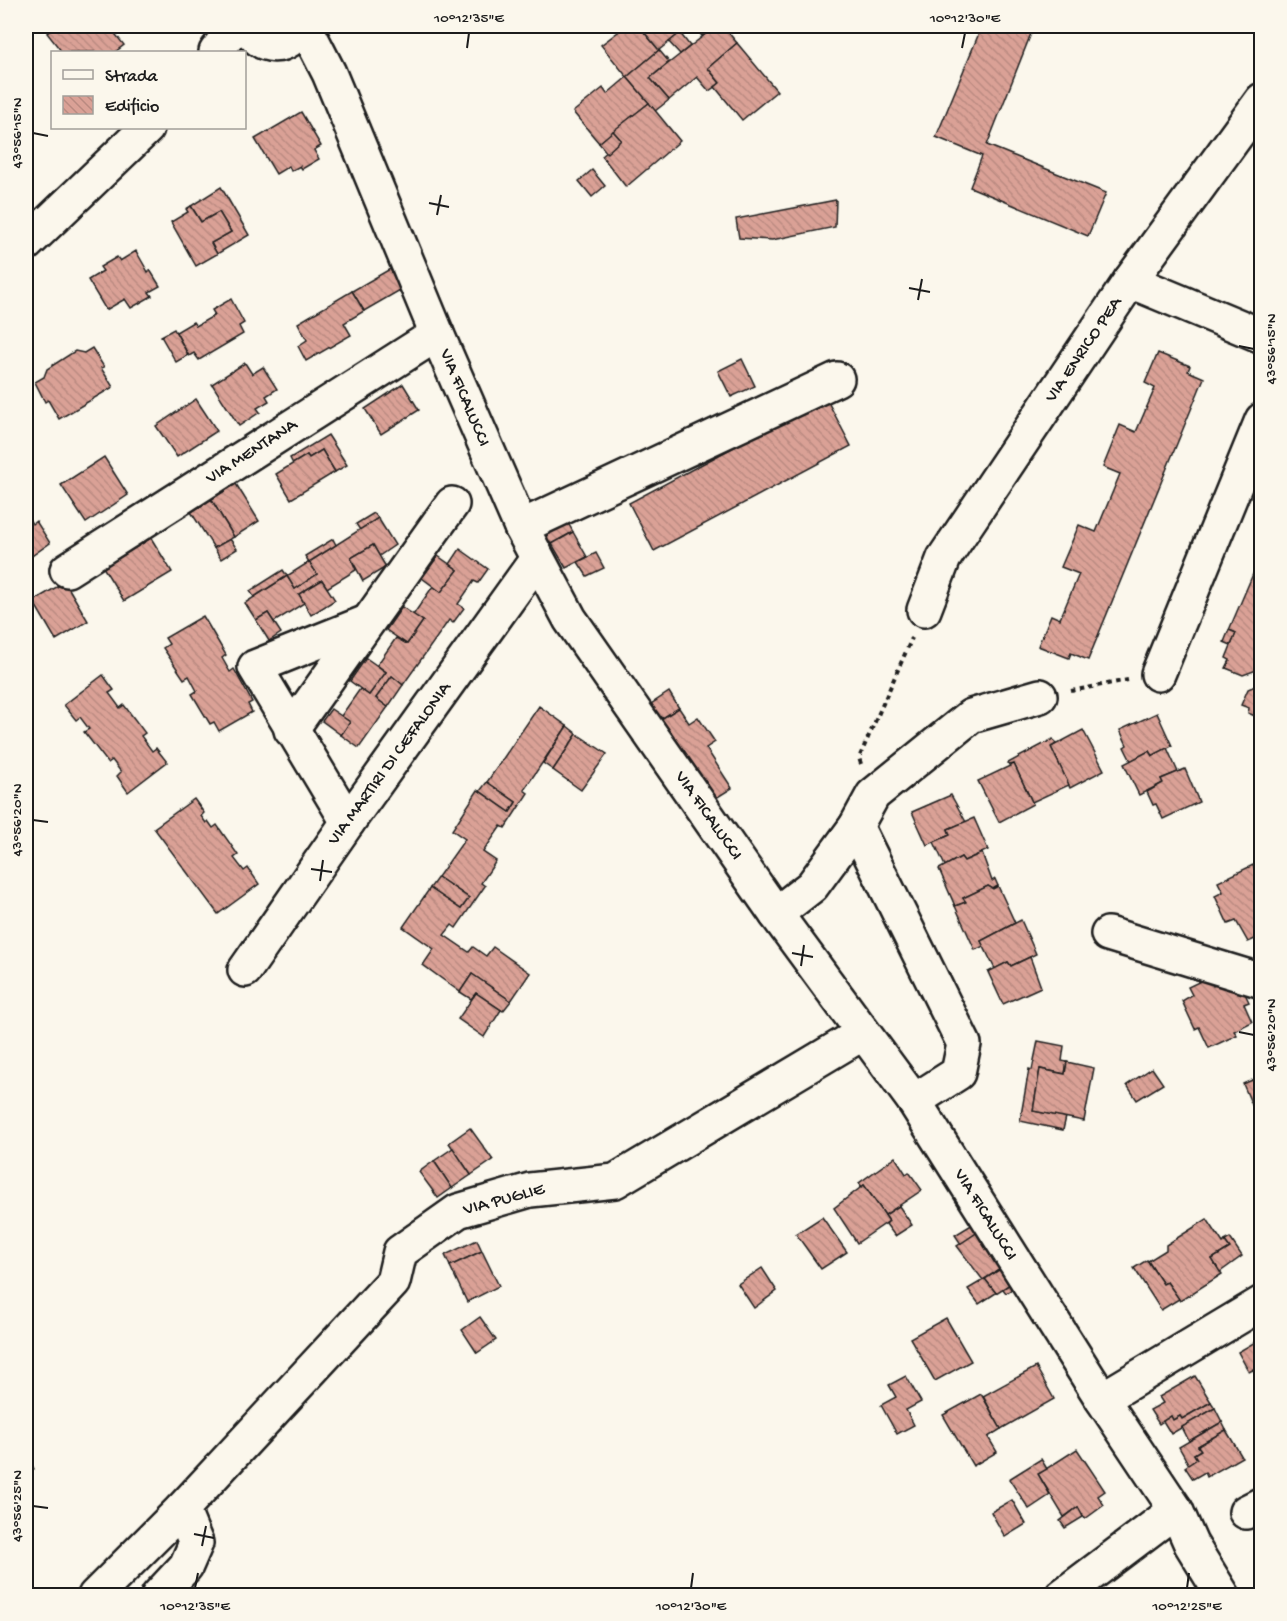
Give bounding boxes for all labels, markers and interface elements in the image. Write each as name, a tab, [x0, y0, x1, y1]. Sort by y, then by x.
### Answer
text: 10°12'35"E	[433, 10, 505, 28]
text: 10°12'30"E	[929, 10, 1001, 28]
legend	[51, 51, 246, 129]
text: Strada	[105, 67, 159, 88]
text: 43°56'15"N	[9, 97, 27, 168]
text: Edificio	[105, 97, 159, 118]
street label: VIA ENRICO PEA	[1040, 292, 1128, 408]
text: 43°56'15"N	[1263, 313, 1281, 384]
street label: VIA FICALUCCI	[434, 345, 494, 450]
street label: VIA MENTANA	[202, 414, 303, 490]
street label: VIA MARTIRI DI CEFALONIA	[323, 677, 457, 850]
street label: VIA FICALUCCI	[669, 767, 746, 865]
text: 43°56'20"N	[9, 783, 27, 856]
text: 43°56'20"N	[1263, 998, 1281, 1071]
street label: VIA FICALUCCI	[948, 1165, 1021, 1265]
street label: VIA PUGLIE	[460, 1179, 548, 1221]
text: 43°56'25"N	[9, 1470, 27, 1542]
text: 10°12'35"E	[159, 1598, 231, 1616]
text: 10°12'30"E	[655, 1598, 727, 1616]
text: 10°12'25"E	[1151, 1598, 1222, 1616]

